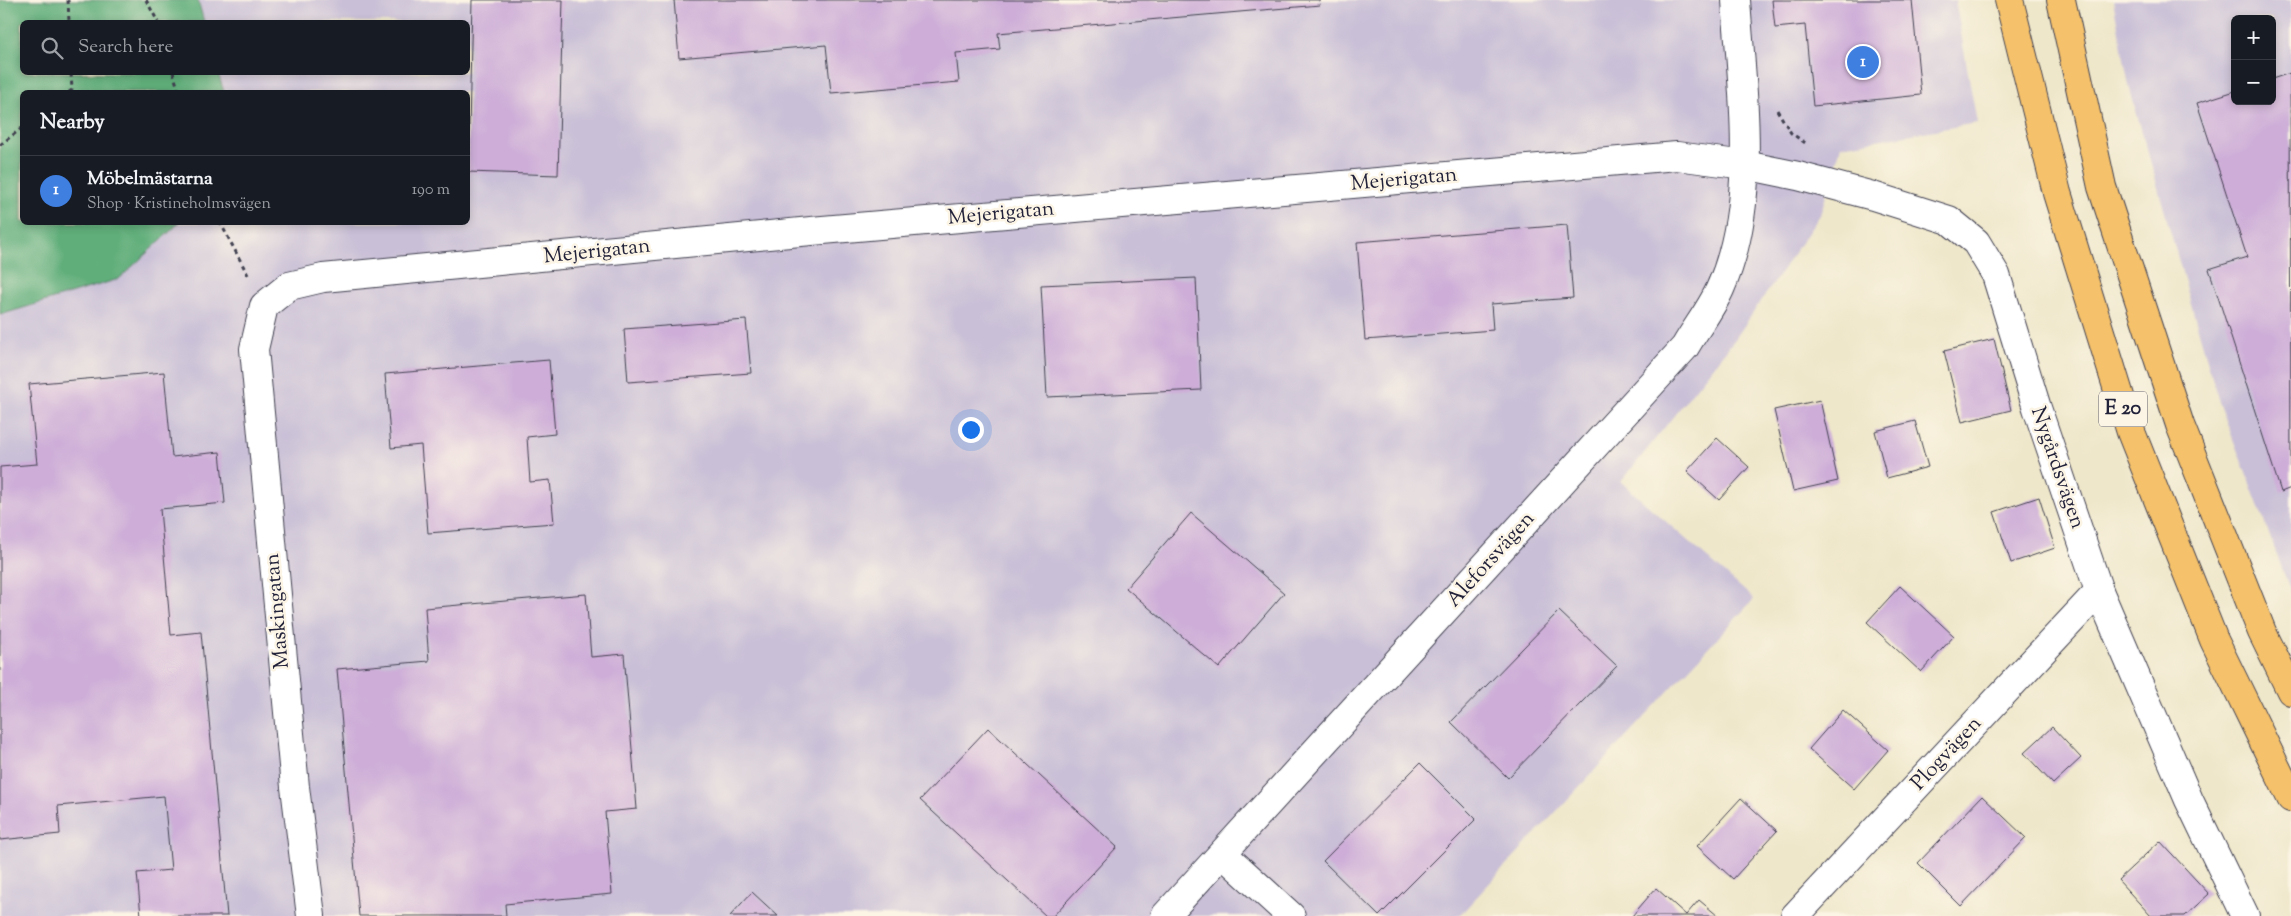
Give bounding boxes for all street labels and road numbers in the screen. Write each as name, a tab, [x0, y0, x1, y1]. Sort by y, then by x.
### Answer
street label: Mejerigatan	[1349, 160, 1459, 200]
street label: Mejerigatan	[946, 194, 1056, 234]
street label: Mejerigatan	[542, 231, 652, 273]
road number: E 20	[2099, 392, 2147, 426]
street label: Nygårdsvägen	[2022, 403, 2092, 533]
street label: Aleforsvägen	[1440, 506, 1542, 614]
street label: Maskingatan	[258, 552, 298, 670]
street label: Plogvägen	[1905, 710, 1989, 798]

